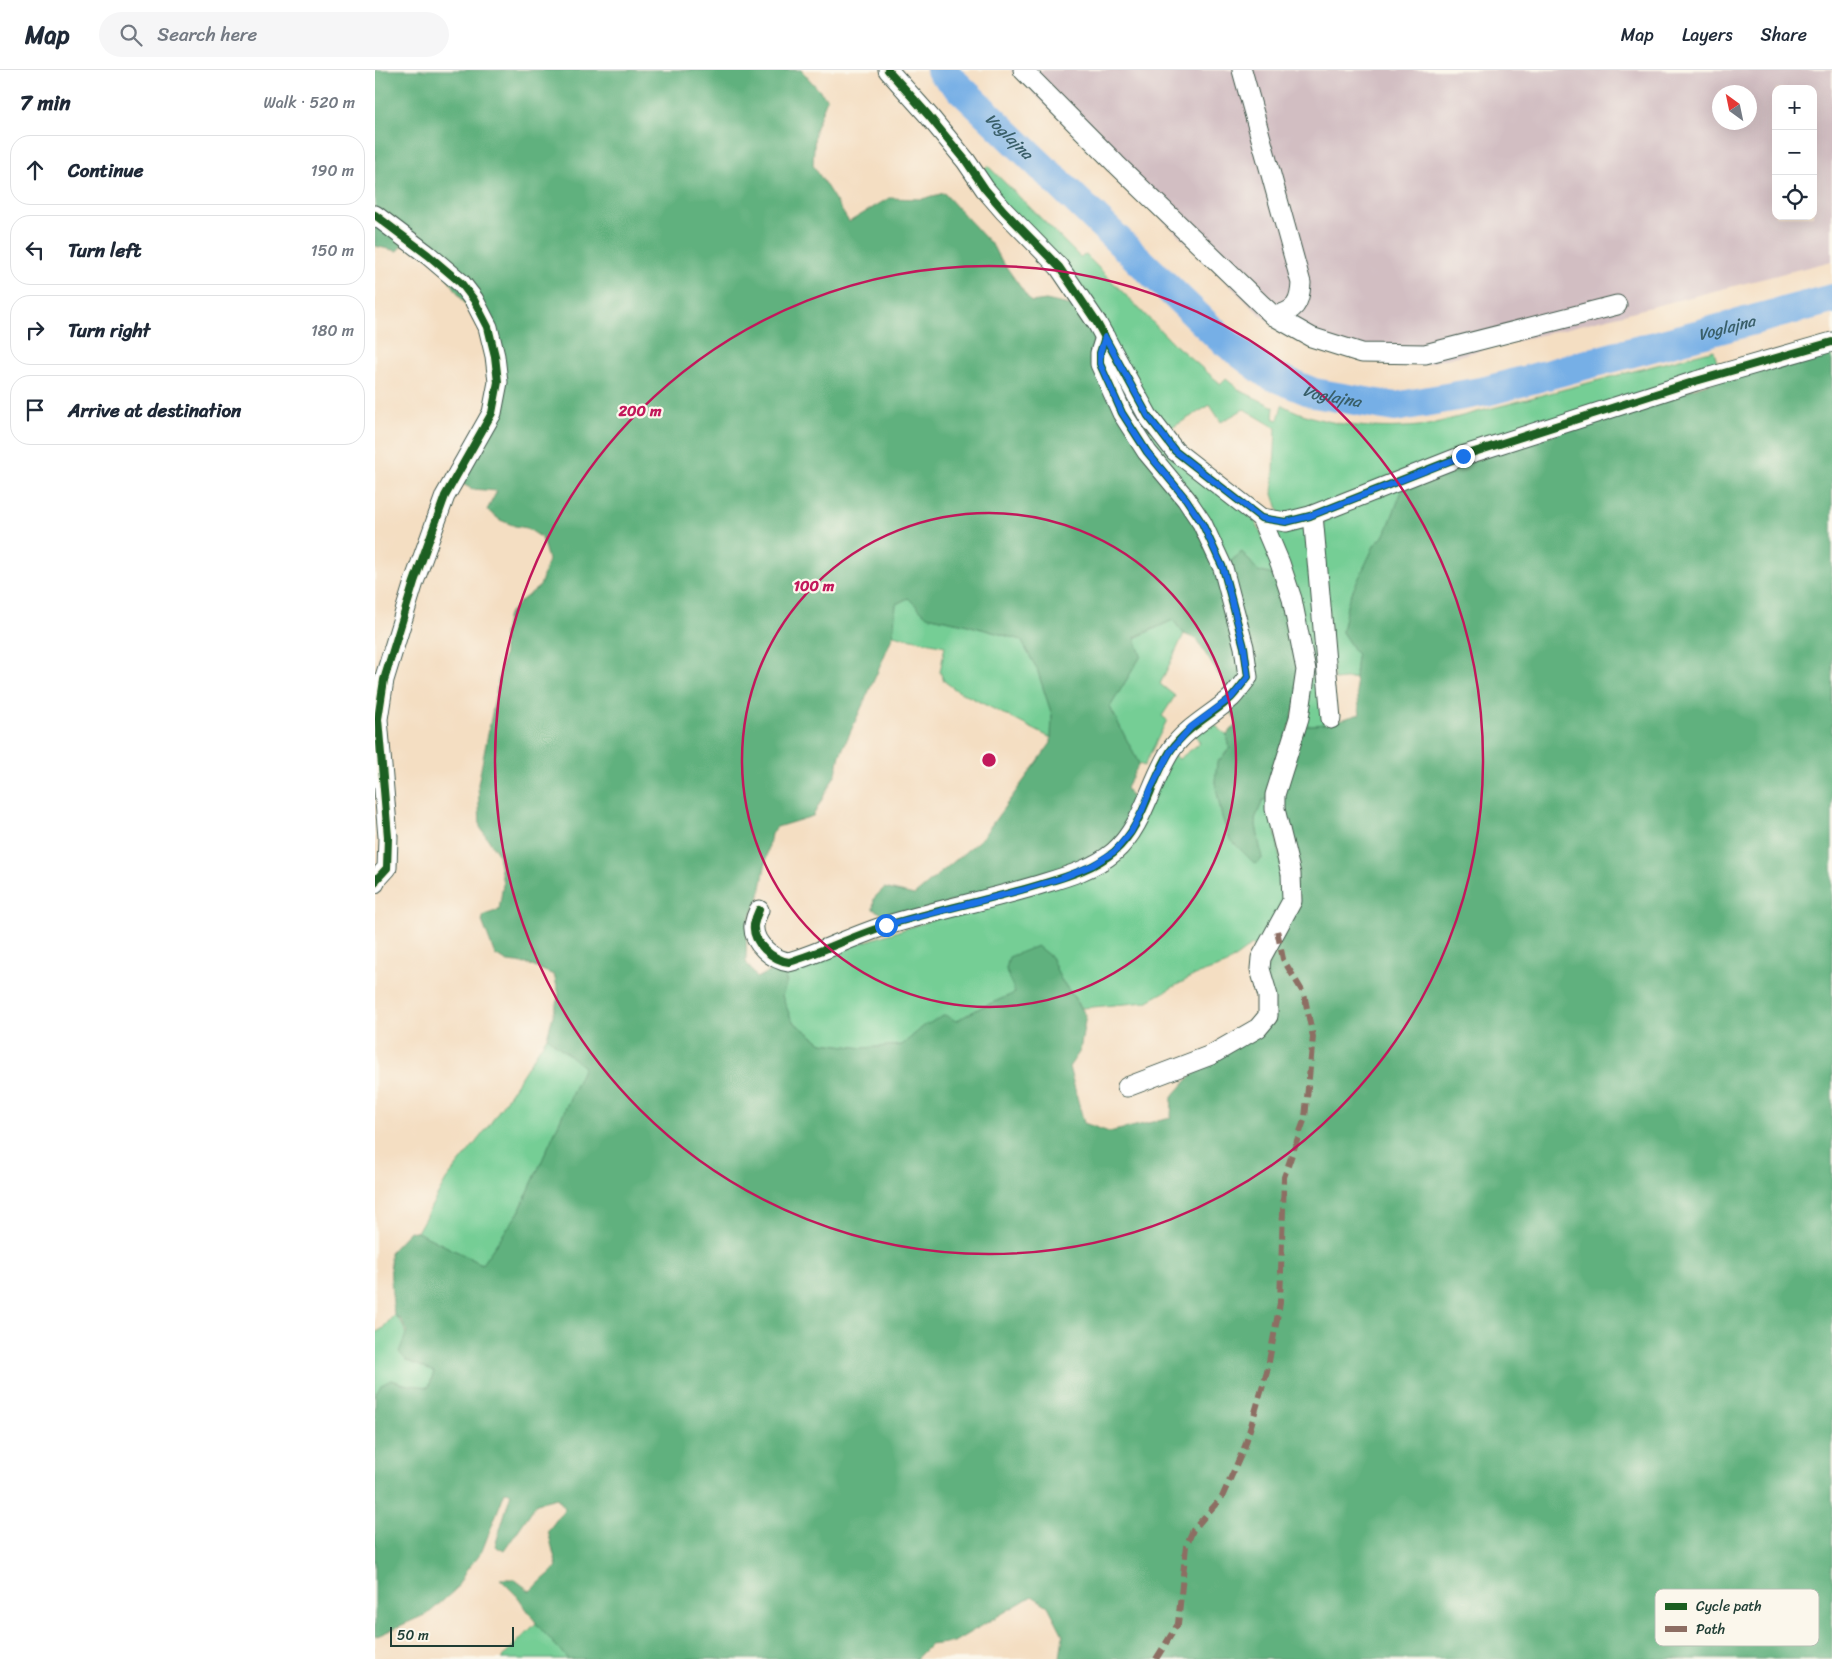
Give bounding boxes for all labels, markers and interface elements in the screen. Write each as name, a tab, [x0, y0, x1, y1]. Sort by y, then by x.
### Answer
search box	[99, 12, 449, 57]
text: Map	[25, 14, 69, 56]
text: Search here	[157, 18, 257, 51]
text: Map	[1621, 19, 1654, 51]
text: Layers	[1682, 19, 1733, 51]
text: Share	[1761, 19, 1807, 51]
icon: search	[117, 21, 145, 49]
text: 7 min	[20, 84, 71, 122]
north arrow	[1712, 85, 1757, 130]
map controls	[1772, 85, 1817, 220]
button: +	[1772, 85, 1817, 130]
text: Walk · 520 m	[263, 88, 355, 117]
water label: Voglajna	[978, 105, 1042, 168]
button: −	[1772, 130, 1817, 175]
text: Continue	[68, 154, 144, 187]
icon: ahead	[21, 156, 49, 184]
text: 190 m	[311, 156, 354, 185]
button: locate	[1772, 175, 1817, 220]
text: Turn left	[68, 234, 141, 267]
icon: left	[21, 236, 49, 264]
text: 150 m	[311, 236, 354, 265]
water label: Voglajna	[1694, 305, 1760, 349]
text: Turn right	[68, 314, 150, 347]
icon: right	[21, 316, 49, 344]
text: 180 m	[311, 316, 354, 345]
water label: Voglajna	[1298, 375, 1365, 416]
text: Arrive at destination	[68, 394, 241, 427]
icon: arrive	[21, 396, 49, 424]
text: 200 m	[617, 398, 662, 424]
route end	[1452, 445, 1475, 468]
text: 100 m	[794, 573, 835, 599]
centre of rings	[980, 751, 998, 769]
route start	[875, 914, 898, 937]
legend	[1655, 1589, 1819, 1646]
text: Cycle path	[1696, 1594, 1762, 1619]
text: Path	[1696, 1617, 1725, 1642]
text: 50 m	[397, 1623, 429, 1648]
scale bar	[390, 1624, 514, 1647]

